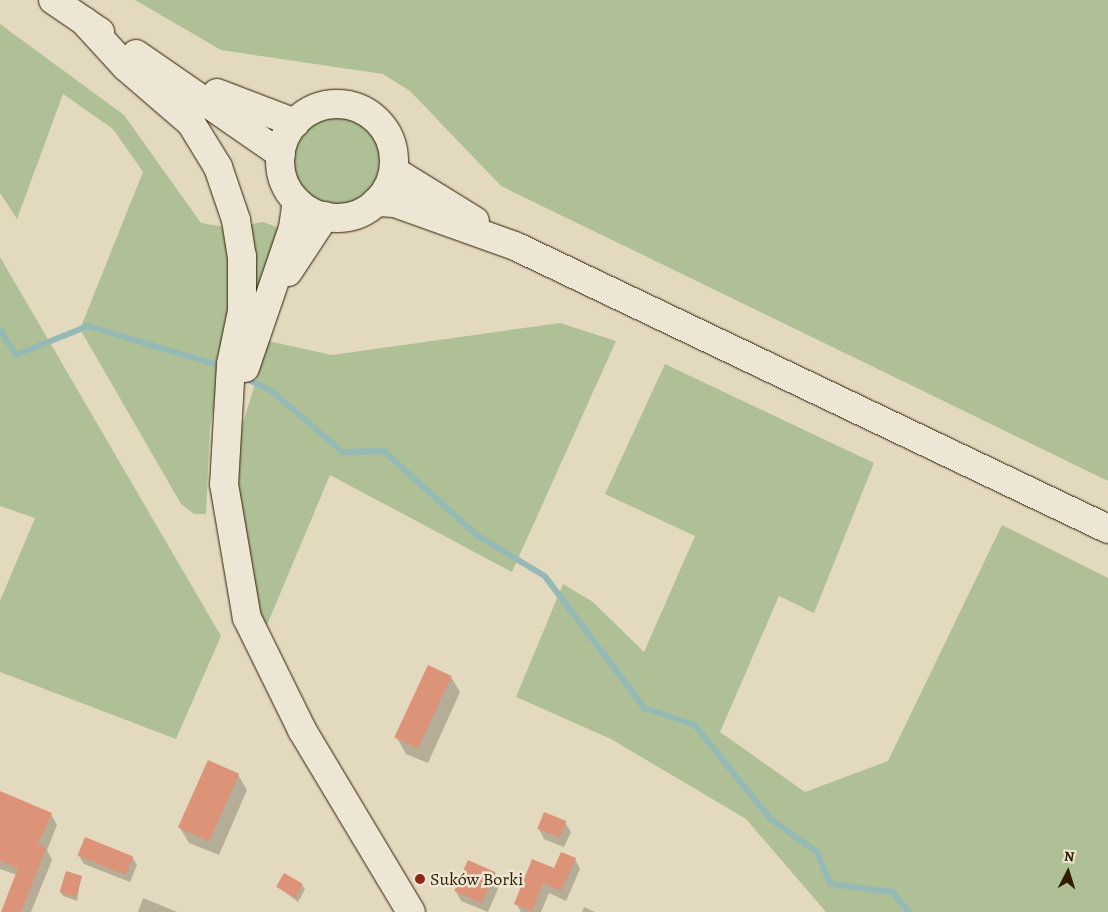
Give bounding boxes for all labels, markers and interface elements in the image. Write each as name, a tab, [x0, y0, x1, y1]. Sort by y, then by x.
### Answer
north arrow	[1043, 847, 1093, 897]
text: N	[1063, 847, 1075, 866]
place label: Suków Borki	[430, 868, 523, 890]
marker: Suków Borki	[414, 873, 426, 885]

